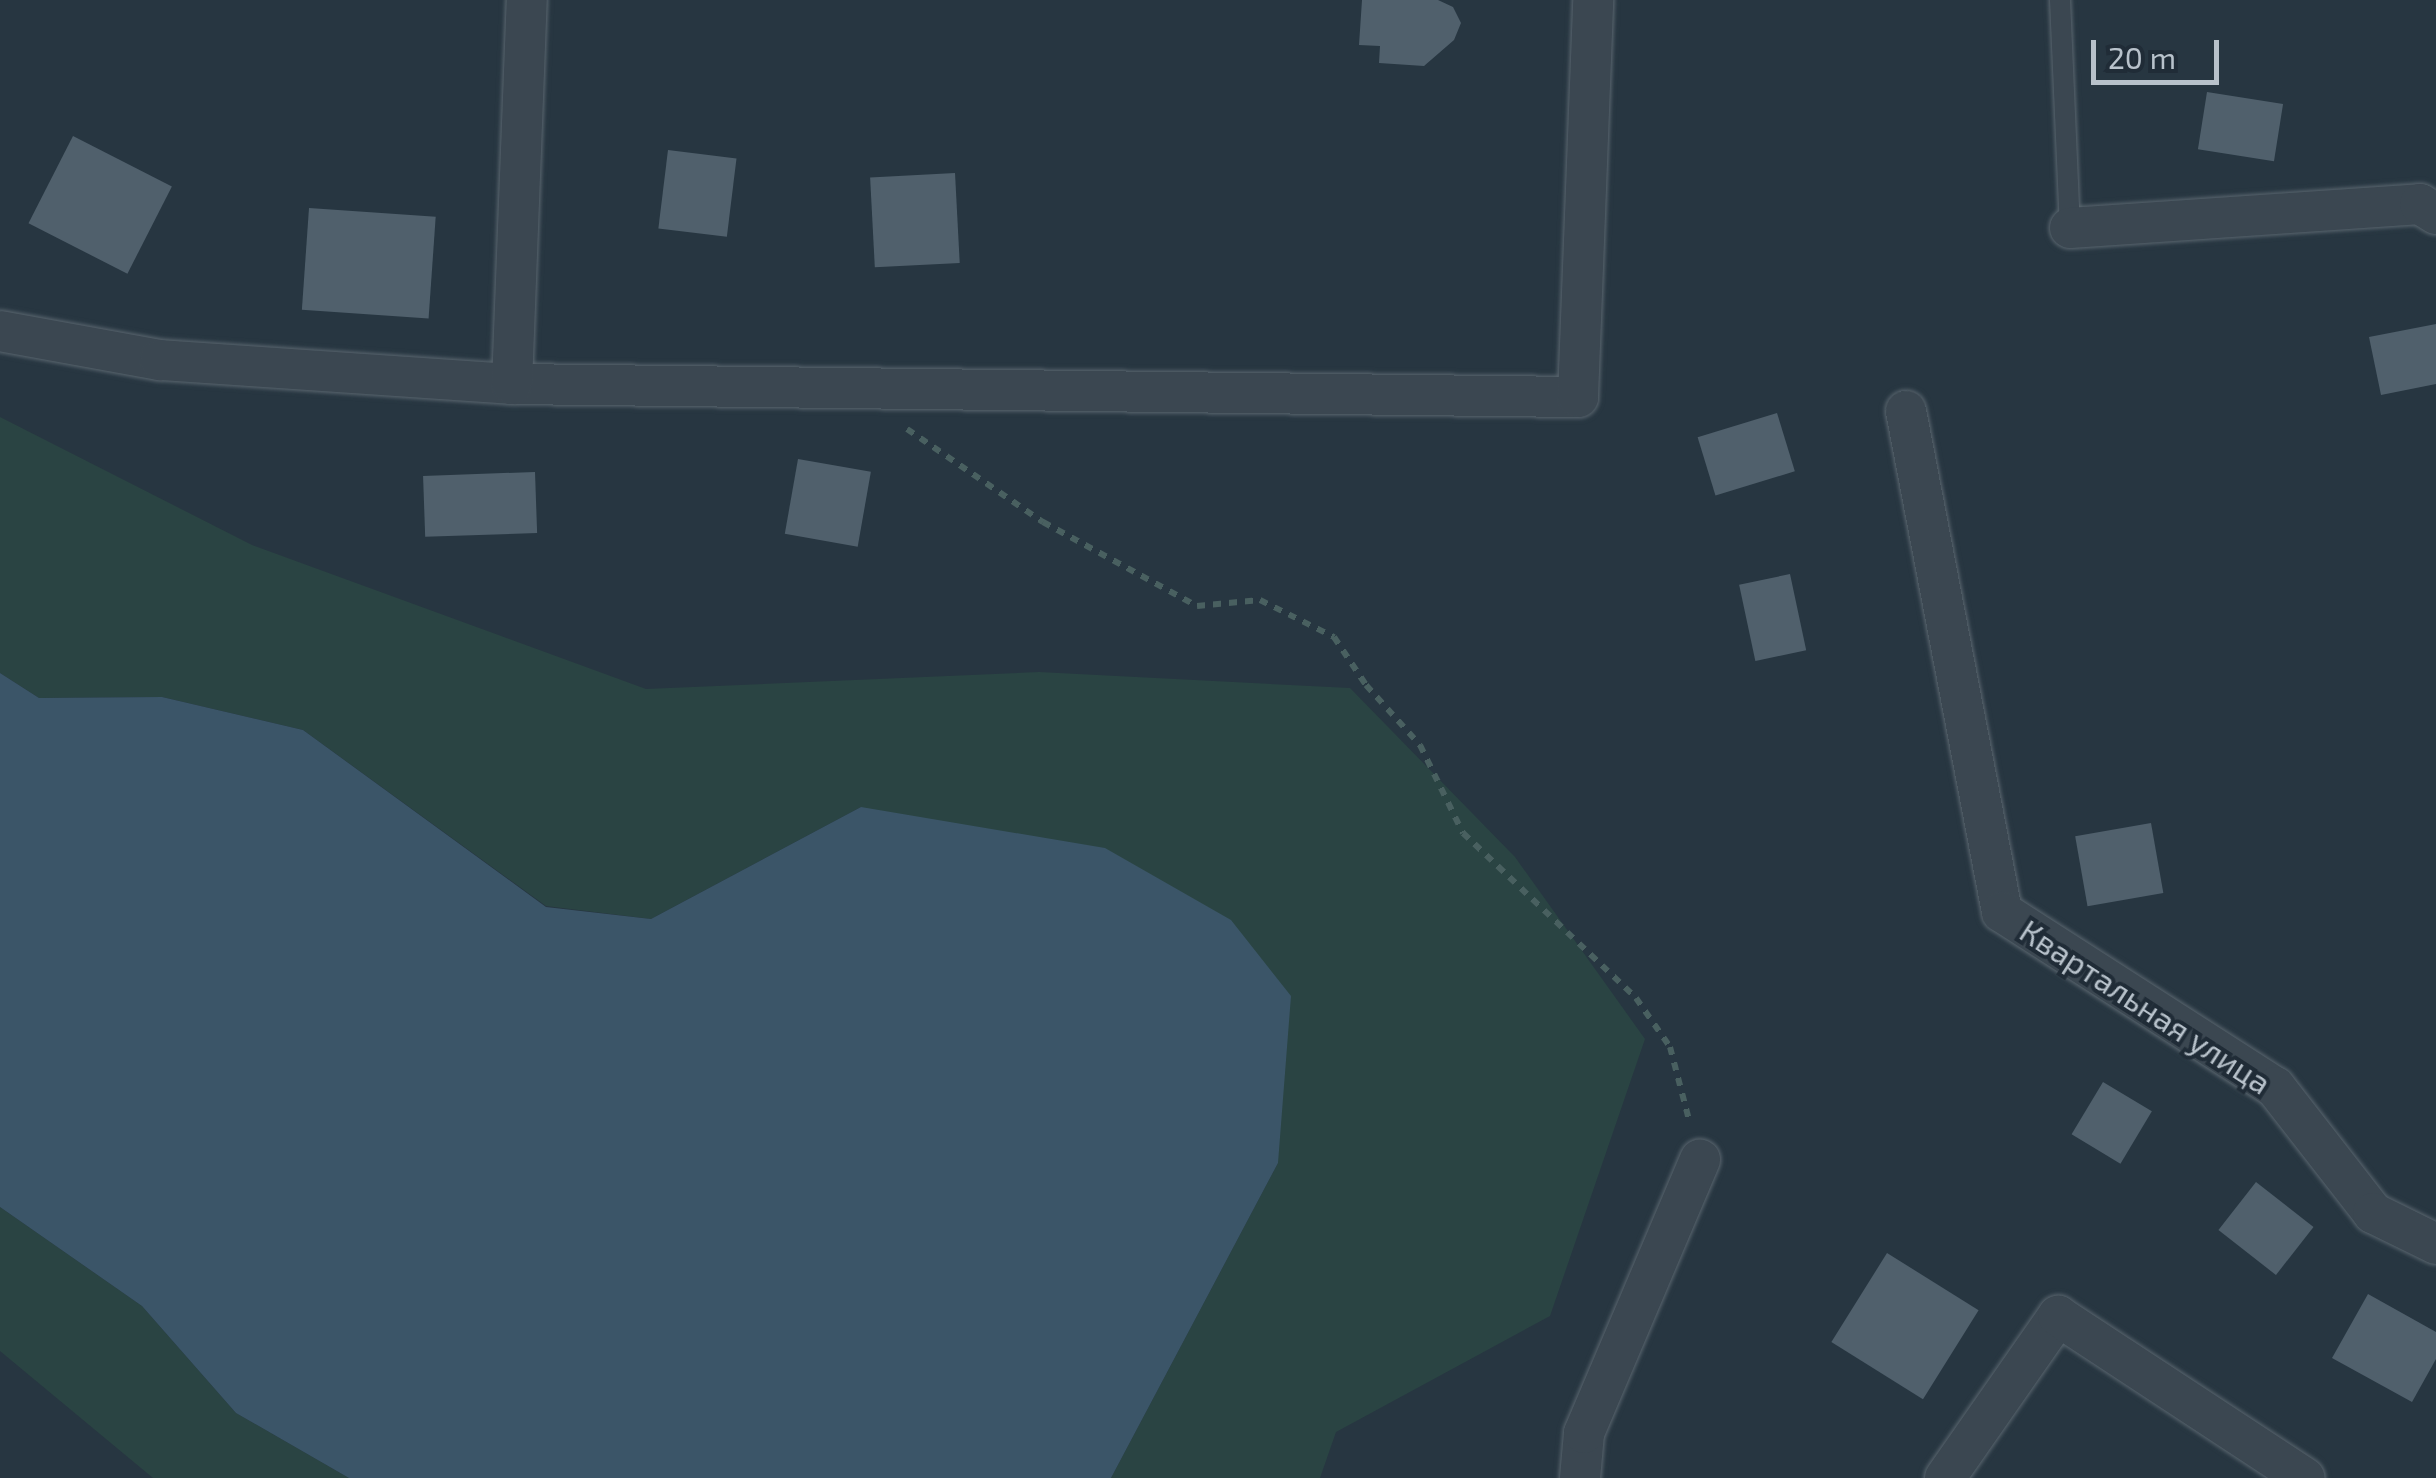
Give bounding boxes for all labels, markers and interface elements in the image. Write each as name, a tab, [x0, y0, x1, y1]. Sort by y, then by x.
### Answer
scale bar	[2096, 20, 2224, 82]
text: 20 m	[2108, 39, 2176, 75]
street label: Квартальная улица	[2013, 911, 2279, 1101]

